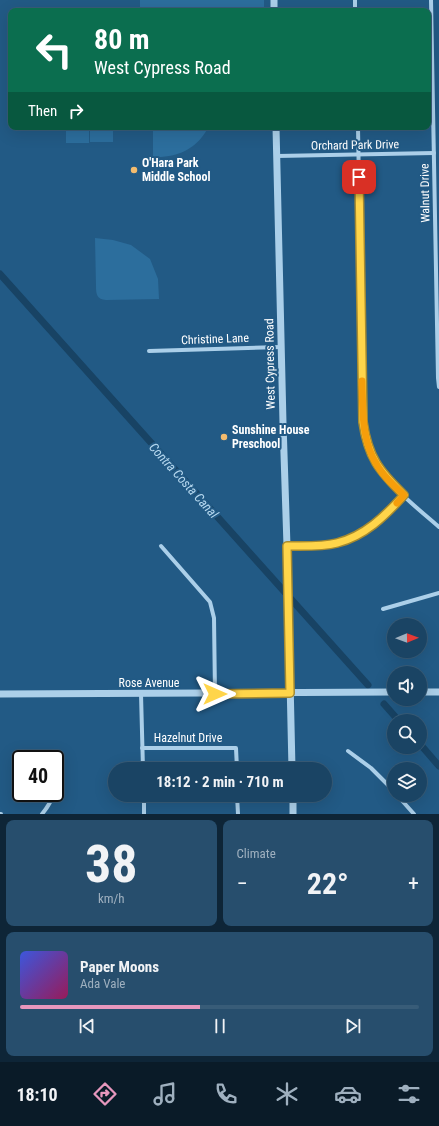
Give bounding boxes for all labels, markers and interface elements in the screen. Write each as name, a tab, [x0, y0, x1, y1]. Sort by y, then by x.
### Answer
text: 80 m	[94, 23, 150, 56]
icon: left	[28, 24, 80, 76]
text: West Cypress Road	[94, 57, 231, 78]
icon: right	[65, 100, 87, 122]
text: Then	[28, 102, 57, 120]
street label: Orchard Park Drive	[311, 137, 400, 153]
place label: O'Hara Park Middle School	[142, 156, 210, 184]
pin	[342, 160, 376, 194]
street label: Walnut Drive	[417, 163, 433, 223]
marker: O'Hara Park Middle School	[129, 165, 139, 175]
icon: arrive	[348, 166, 370, 188]
street label: West Cypress Road	[262, 318, 278, 410]
street label: Christine Lane	[181, 331, 250, 347]
place label: Sunshine House Preschool	[232, 423, 310, 451]
marker: Sunshine House Preschool	[219, 432, 229, 442]
water label: Contra Costa Canal	[146, 440, 222, 522]
north arrow	[387, 618, 427, 658]
map controls	[387, 618, 427, 802]
button: sound	[387, 666, 427, 706]
position arrow	[194, 673, 236, 715]
street label: Rose Avenue	[119, 676, 180, 690]
button: search	[387, 714, 427, 754]
street label: Hazelnut Drive	[154, 731, 223, 745]
speed limit sign: 40	[12, 750, 64, 802]
button: layers	[387, 762, 427, 802]
text: 18:12 · 2 min · 710 m	[156, 773, 284, 791]
text: 38	[85, 834, 138, 895]
text: Climate	[237, 846, 276, 861]
text: 22°	[307, 866, 349, 901]
text: −	[237, 871, 248, 896]
text: +	[408, 871, 419, 896]
text: km/h	[98, 891, 125, 906]
text: Paper Moons	[80, 958, 159, 976]
text: Ada Vale	[80, 976, 125, 991]
icon: previous	[76, 1015, 98, 1037]
icon: pause	[209, 1015, 231, 1037]
icon: next	[342, 1015, 364, 1037]
icon: directions	[91, 1080, 119, 1108]
icon: music	[151, 1080, 179, 1108]
icon: phone	[212, 1080, 240, 1108]
icon: climate	[273, 1080, 301, 1108]
icon: car	[334, 1080, 362, 1108]
icon: filters	[395, 1080, 423, 1108]
text: 18:10	[16, 1084, 58, 1105]

